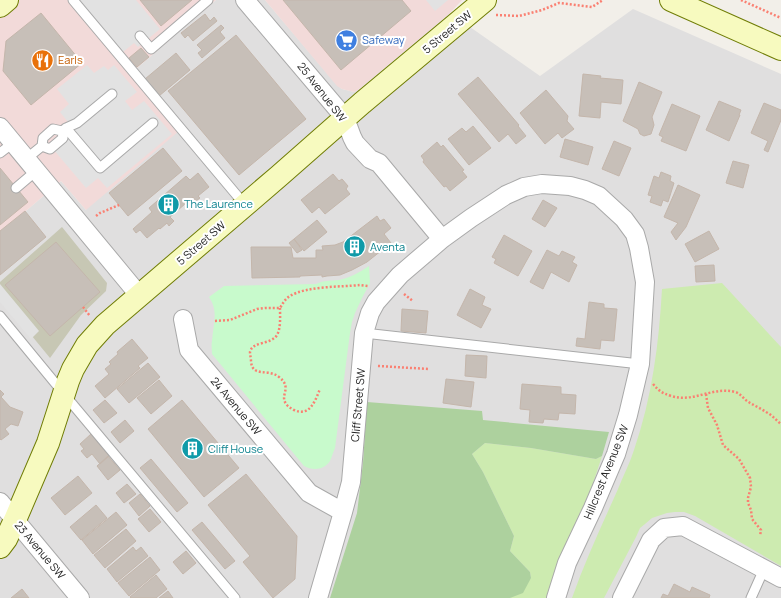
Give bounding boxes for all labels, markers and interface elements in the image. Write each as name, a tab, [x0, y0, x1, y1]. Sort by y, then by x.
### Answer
street label: 5 Street SW	[419, 6, 475, 57]
supermarket icon: Safeway	[333, 27, 359, 53]
place label: Safeway	[362, 32, 405, 47]
restaurant icon: Earls	[29, 47, 55, 73]
place label: Earls	[58, 52, 83, 67]
street label: 25 Avenue SW	[294, 59, 351, 125]
building icon: The Laurence	[156, 191, 182, 217]
place label: The Laurence	[184, 196, 254, 211]
street label: 5 Street SW	[173, 217, 229, 268]
building icon: Aventa	[341, 234, 367, 260]
place label: Aventa	[370, 239, 405, 254]
street label: Cliff Street SW	[347, 367, 368, 442]
street label: 24 Avenue SW	[208, 373, 266, 438]
street label: Hillcrest Avenue SW	[580, 422, 632, 521]
building icon: Cliff House	[180, 436, 206, 462]
place label: Cliff House	[208, 441, 264, 456]
street label: 23 Avenue SW	[12, 518, 69, 582]

